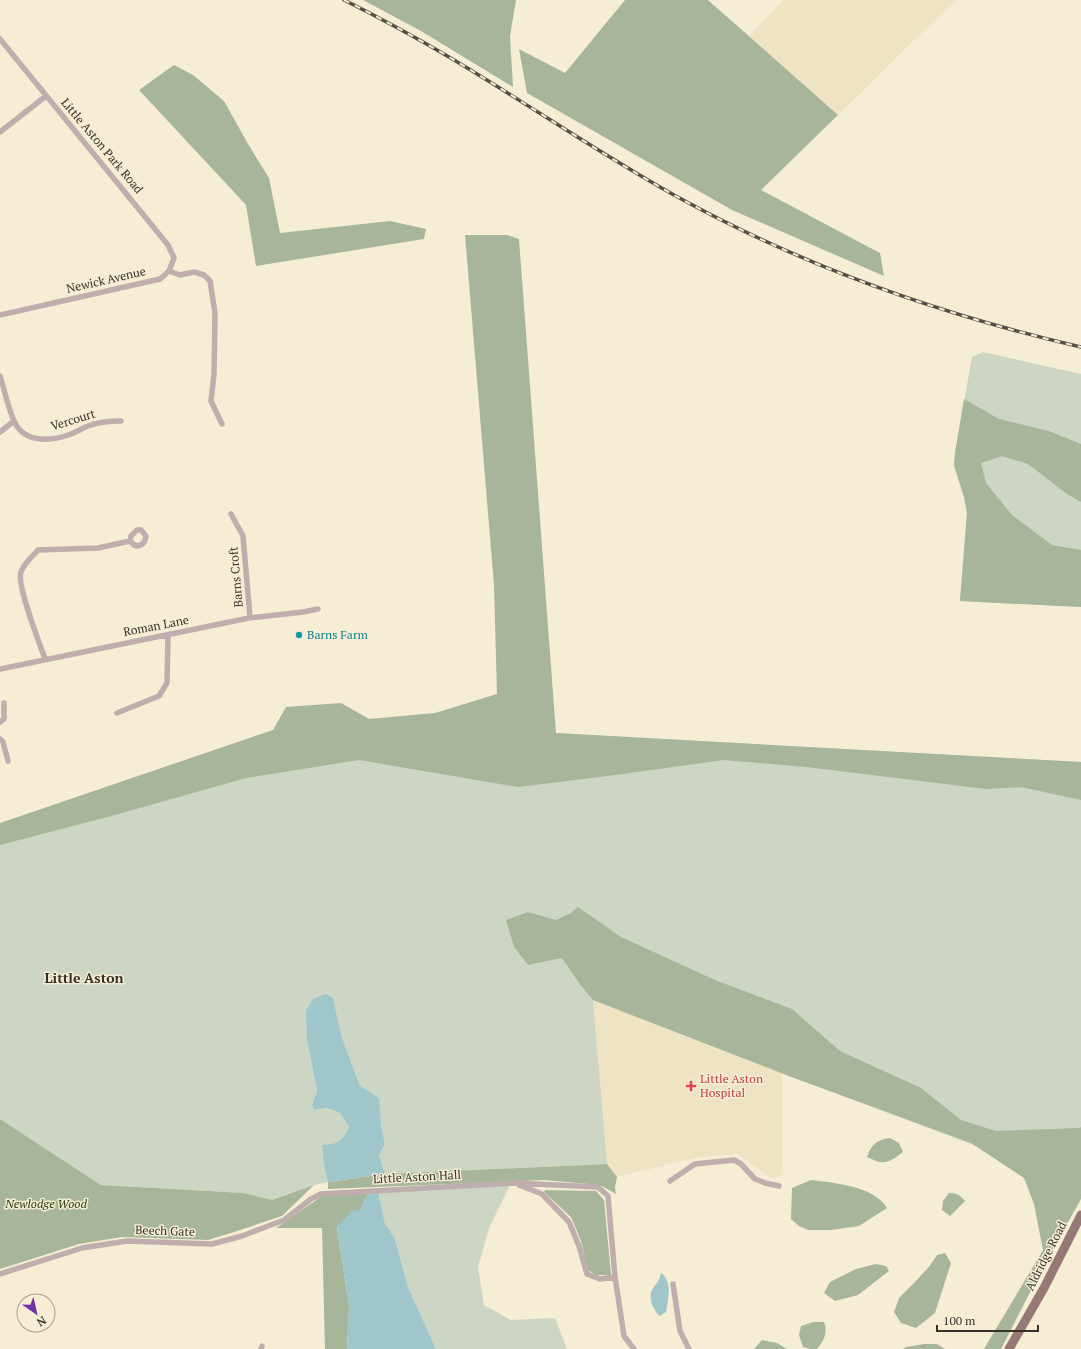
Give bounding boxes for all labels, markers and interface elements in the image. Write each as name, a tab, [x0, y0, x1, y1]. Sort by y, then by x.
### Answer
street label: Little Aston Park Road	[58, 95, 147, 197]
street label: Newick Avenue	[65, 263, 147, 296]
street label: Vercourt	[49, 406, 97, 433]
street label: Barns Croft	[225, 546, 246, 608]
street label: Roman Lane	[122, 612, 190, 639]
place label: Barns Farm	[307, 627, 368, 642]
marker: Barns Farm	[294, 630, 304, 640]
district label: Little Aston	[44, 968, 124, 987]
place label: Little Aston Hospital	[700, 1071, 763, 1100]
marker: Little Aston Hospital	[685, 1080, 697, 1092]
street label: Little Aston Hall	[373, 1167, 462, 1186]
park label: Newlodge Wood	[4, 1196, 87, 1211]
street label: Aldridge Road	[1022, 1218, 1070, 1293]
street label: Beech Gate	[135, 1222, 195, 1239]
north arrow	[16, 1293, 56, 1333]
scale bar	[937, 1307, 1038, 1333]
text: N	[34, 1313, 49, 1330]
text: 100 m	[943, 1313, 976, 1328]

